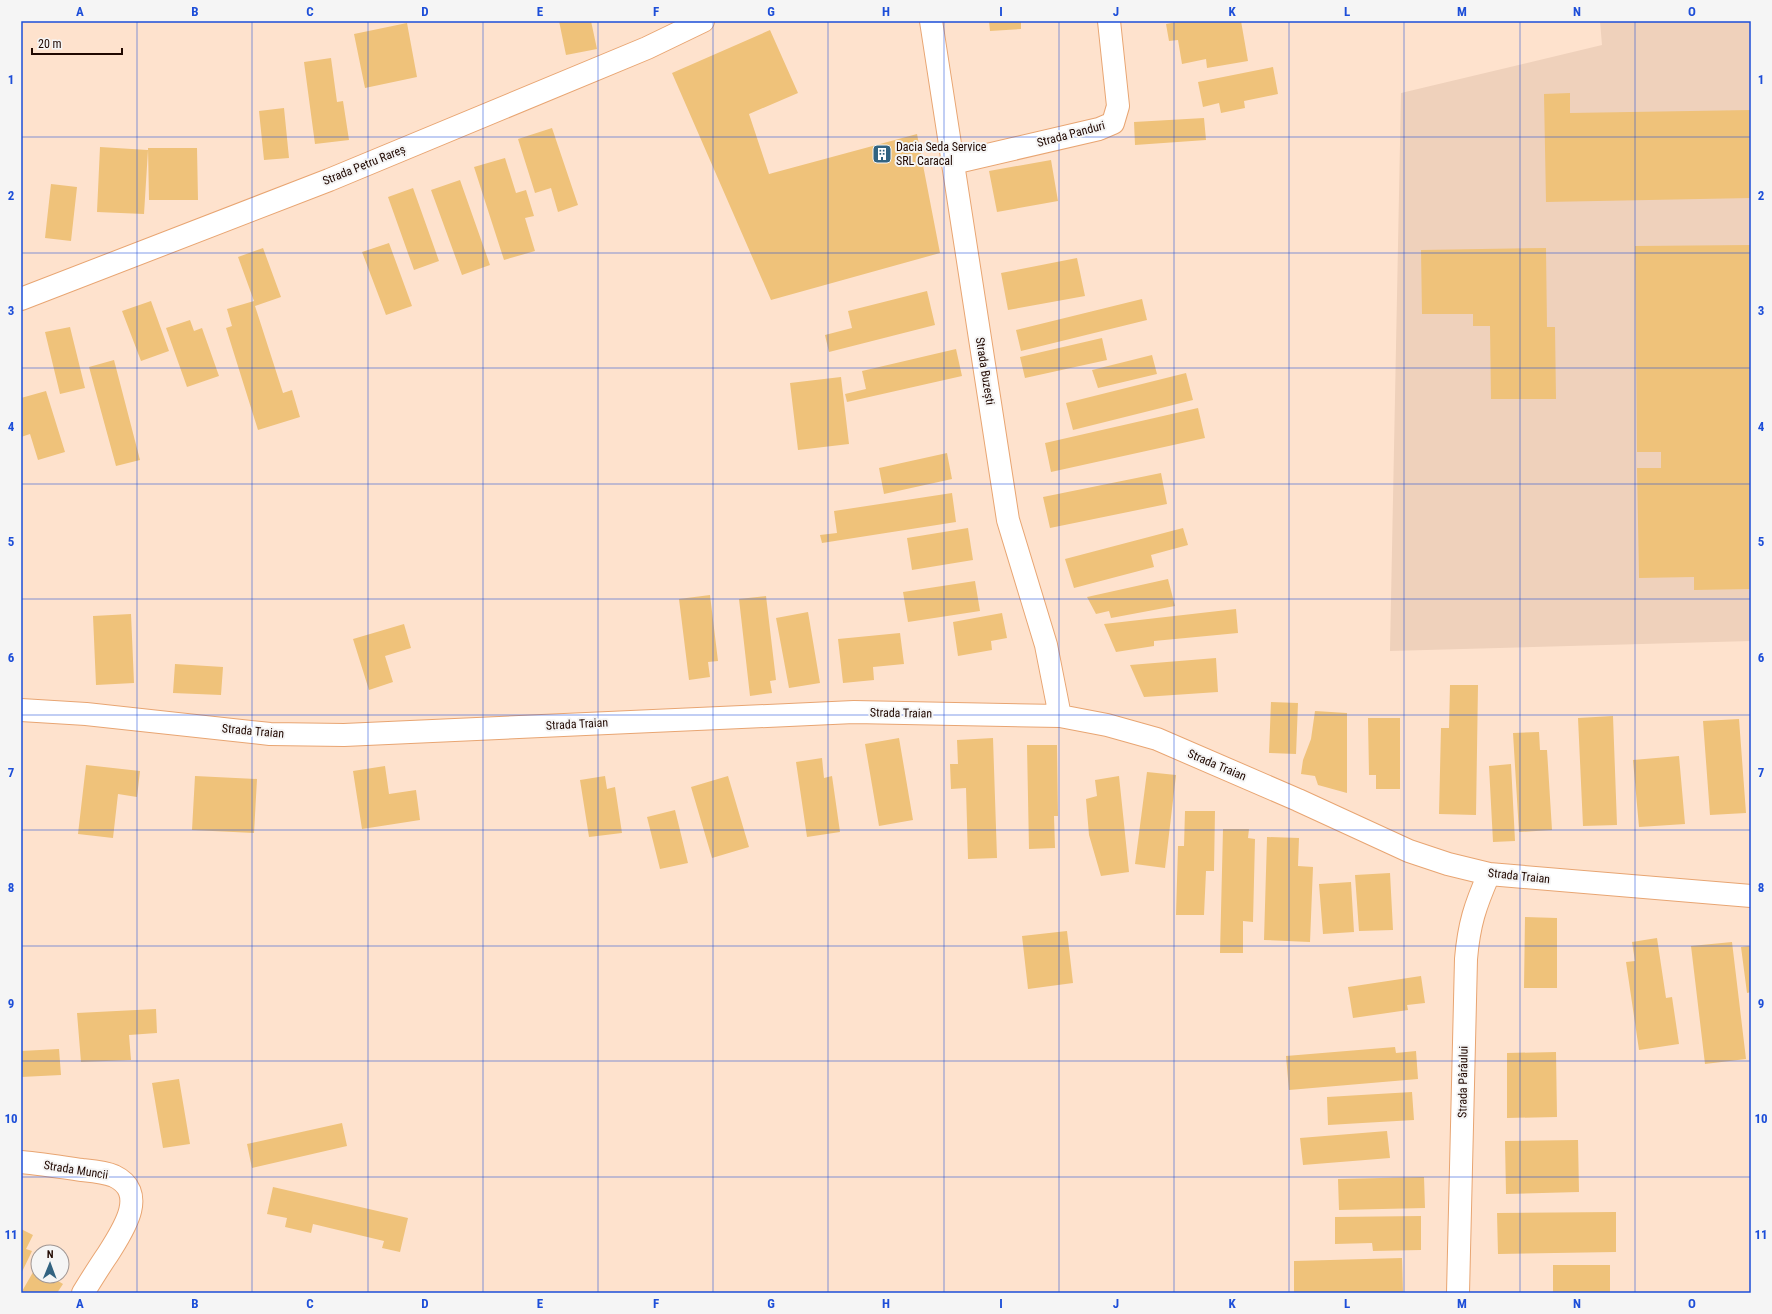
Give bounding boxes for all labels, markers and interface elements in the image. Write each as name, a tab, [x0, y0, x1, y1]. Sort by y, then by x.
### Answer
text: A	[76, 4, 84, 19]
text: B	[191, 4, 199, 19]
text: C	[306, 4, 314, 19]
text: D	[421, 4, 429, 19]
text: E	[537, 4, 544, 19]
text: F	[653, 4, 659, 19]
text: G	[767, 4, 775, 19]
text: H	[882, 4, 890, 19]
text: I	[999, 4, 1003, 19]
text: J	[1113, 4, 1119, 19]
text: K	[1228, 4, 1236, 19]
text: L	[1344, 4, 1350, 19]
text: M	[1457, 4, 1467, 19]
text: N	[1573, 4, 1581, 19]
text: O	[1688, 4, 1696, 19]
scale bar	[32, 30, 122, 56]
text: 20 m	[38, 37, 62, 51]
text: 1	[8, 72, 14, 87]
text: 1	[1758, 72, 1764, 87]
street label: Strada Panduri	[1036, 118, 1106, 150]
place label: Dacia Seda Service SRL Caracal	[896, 140, 987, 168]
street label: Strada Petru Rareș	[321, 142, 408, 189]
building icon: Dacia Seda Service SRL Caracal	[871, 143, 893, 165]
text: 2	[8, 188, 15, 203]
text: 2	[1758, 188, 1765, 203]
text: 3	[8, 303, 14, 318]
text: 3	[1758, 303, 1764, 318]
street label: Strada Buzești	[972, 336, 997, 406]
text: 4	[8, 419, 15, 434]
text: 4	[1758, 419, 1765, 434]
text: 5	[8, 534, 15, 549]
text: 5	[1758, 534, 1765, 549]
text: 6	[8, 650, 15, 665]
text: 6	[1758, 650, 1765, 665]
street label: Strada Traian	[870, 705, 933, 721]
street label: Strada Traian	[545, 715, 609, 733]
street label: Strada Traian	[221, 721, 285, 741]
street label: Strada Traian	[1186, 746, 1249, 784]
text: 7	[8, 765, 15, 780]
text: 7	[1758, 765, 1765, 780]
street label: Strada Traian	[1487, 866, 1551, 886]
text: 8	[8, 880, 14, 895]
text: 8	[1758, 880, 1764, 895]
text: 9	[8, 996, 14, 1011]
text: 9	[1758, 996, 1764, 1011]
street label: Strada Pârâului	[1455, 1046, 1471, 1118]
text: 10	[4, 1111, 18, 1126]
text: 10	[1754, 1111, 1768, 1126]
street label: Strada Muncii	[43, 1158, 109, 1182]
text: 11	[4, 1227, 18, 1242]
text: 11	[1754, 1227, 1768, 1242]
north arrow	[30, 1244, 70, 1284]
text: N	[47, 1248, 54, 1261]
text: A	[76, 1296, 84, 1311]
text: B	[191, 1296, 199, 1311]
text: C	[306, 1296, 314, 1311]
text: D	[421, 1296, 429, 1311]
text: E	[537, 1296, 544, 1311]
text: F	[653, 1296, 659, 1311]
text: G	[767, 1296, 775, 1311]
text: H	[882, 1296, 890, 1311]
text: I	[999, 1296, 1003, 1311]
text: J	[1113, 1296, 1119, 1311]
text: K	[1228, 1296, 1236, 1311]
text: L	[1344, 1296, 1350, 1311]
text: M	[1457, 1296, 1467, 1311]
text: N	[1573, 1296, 1581, 1311]
text: O	[1688, 1296, 1696, 1311]

